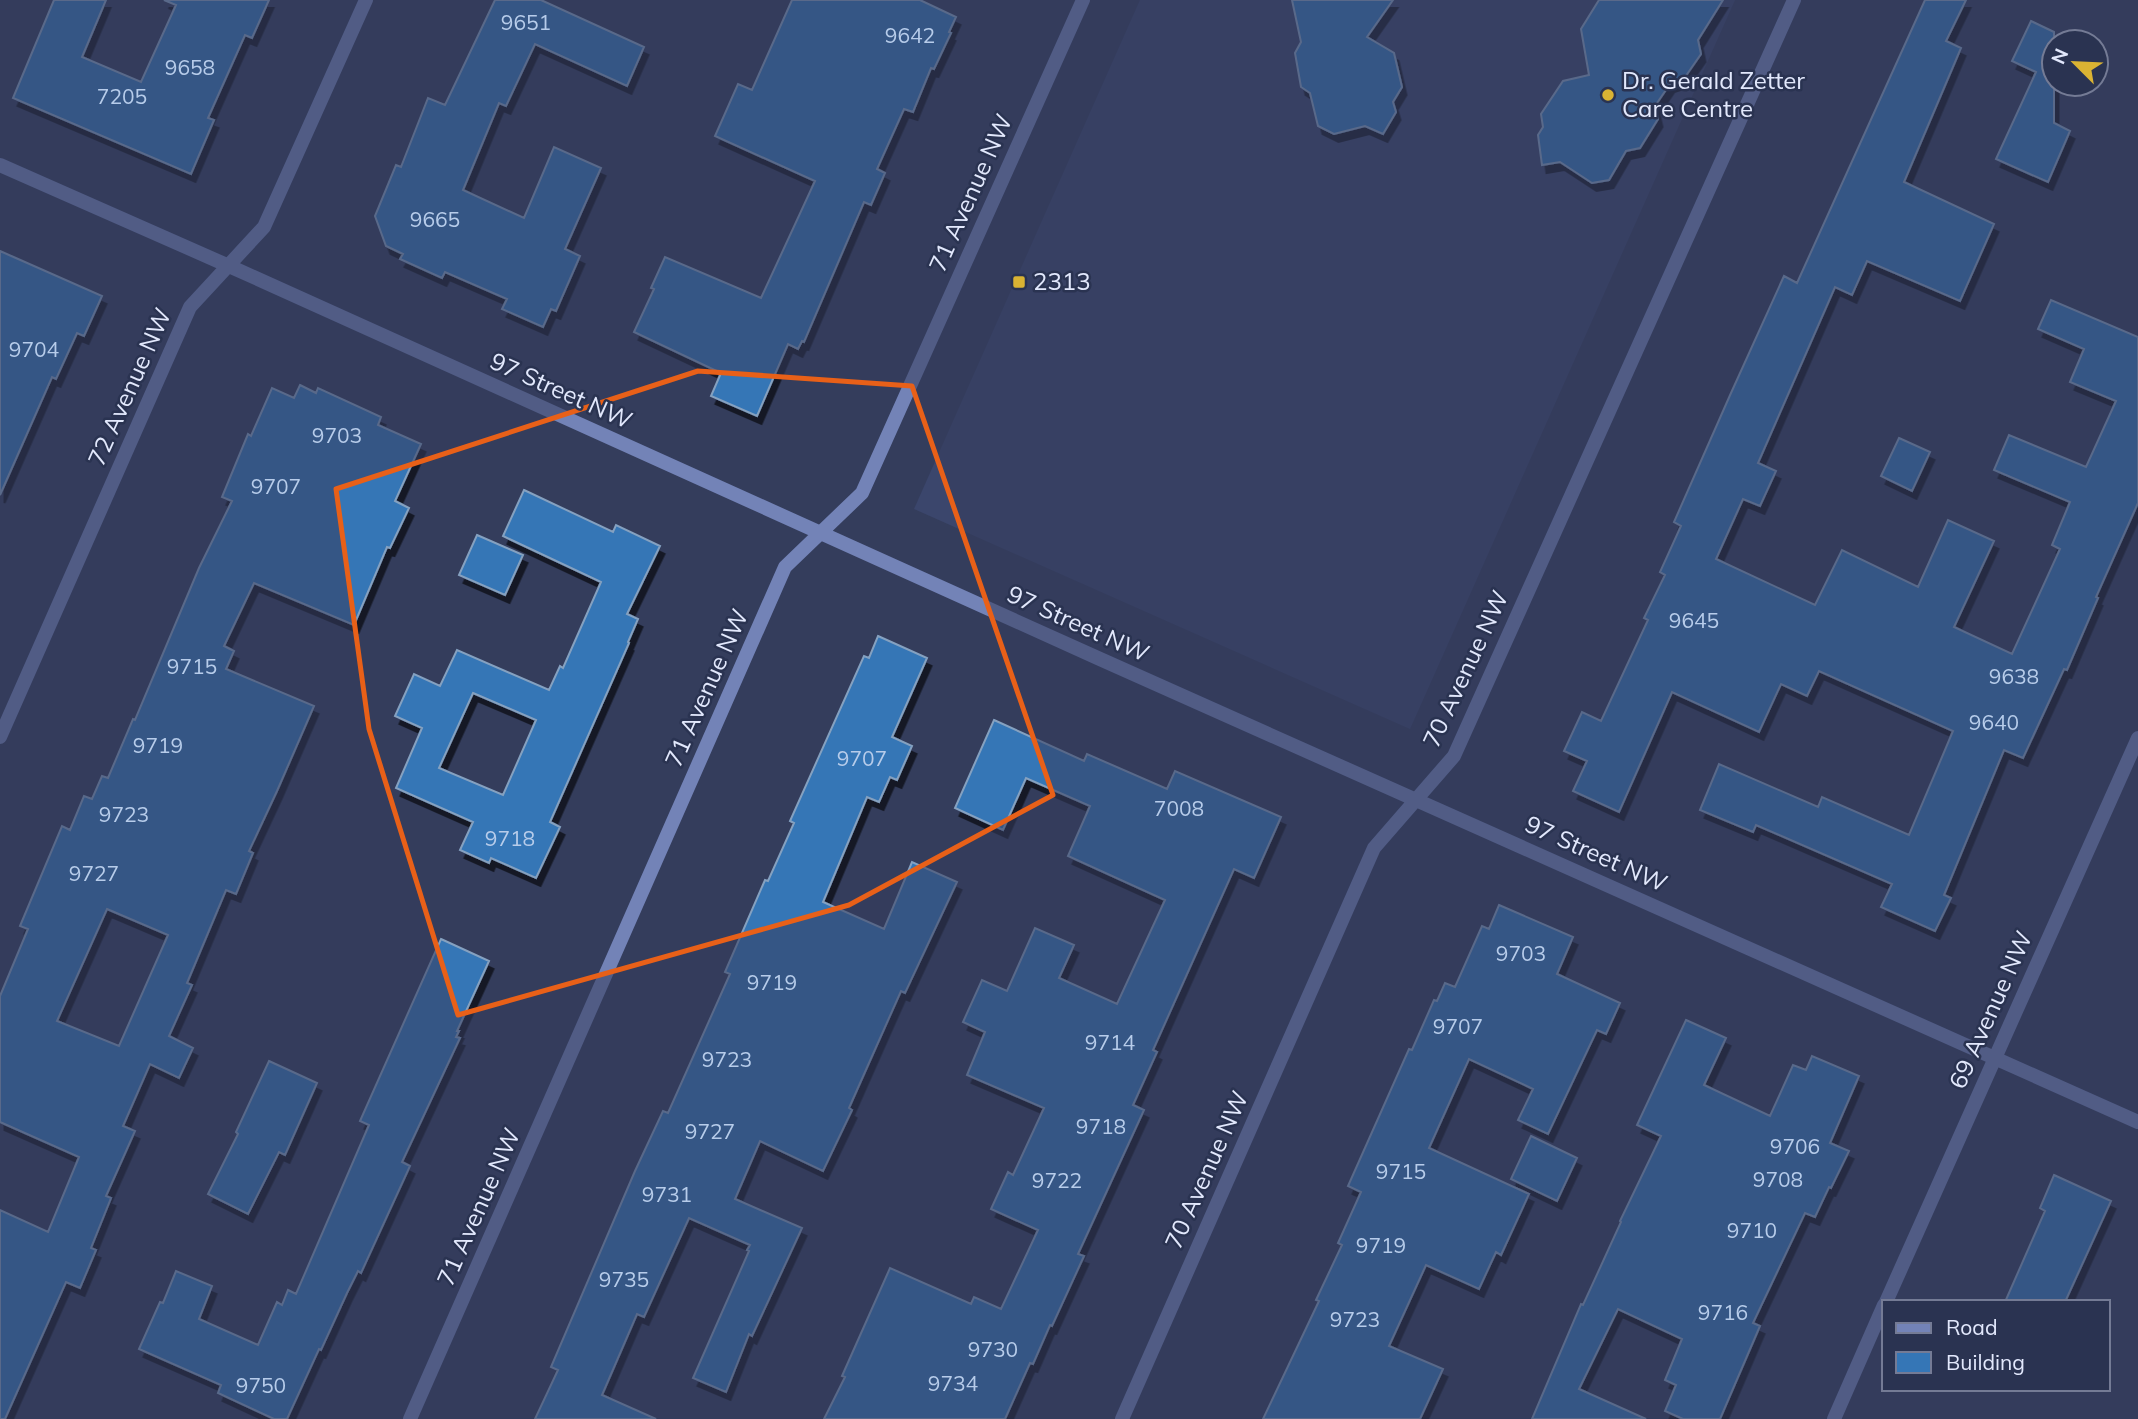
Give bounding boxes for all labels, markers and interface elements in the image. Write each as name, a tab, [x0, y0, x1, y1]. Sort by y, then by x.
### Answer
house number: 9651	[501, 9, 551, 35]
house number: 9642	[885, 22, 935, 48]
north arrow	[2040, 28, 2110, 98]
text: N	[2046, 45, 2073, 68]
house number: 9658	[165, 54, 215, 80]
place label: Dr. Gerald Zetter Care Centre	[1622, 65, 1805, 123]
house number: 7205	[97, 83, 147, 109]
marker: Dr. Gerald Zetter Care Centre	[1600, 87, 1616, 103]
street label: 71 Avenue NW	[922, 109, 1018, 276]
house number: 9665	[410, 206, 460, 232]
place label: 2313	[1033, 266, 1091, 296]
marker: 2313	[1011, 274, 1027, 290]
street label: 72 Avenue NW	[81, 303, 177, 470]
house number: 9704	[9, 336, 60, 362]
street label: 97 Street NW	[486, 345, 637, 435]
house number: 9703	[312, 422, 362, 448]
house number: 9707	[251, 473, 301, 499]
street label: 97 Street NW	[1003, 578, 1154, 668]
street label: 70 Avenue NW	[1416, 585, 1515, 752]
street label: 71 Avenue NW	[658, 604, 754, 771]
house number: 9645	[1669, 607, 1719, 633]
house number: 9715	[167, 653, 217, 679]
house number: 9638	[1989, 663, 2039, 689]
house number: 9640	[1969, 709, 2019, 735]
house number: 9719	[133, 732, 183, 758]
house number: 9707	[837, 745, 887, 771]
house number: 7008	[1154, 795, 1204, 821]
house number: 9723	[99, 801, 149, 827]
street label: 97 Street NW	[1521, 808, 1672, 898]
house number: 9718	[485, 825, 535, 851]
house number: 9727	[69, 860, 119, 886]
street label: 69 Avenue NW	[1942, 926, 2038, 1093]
house number: 9703	[1496, 940, 1546, 966]
house number: 9719	[747, 969, 797, 995]
house number: 9707	[1433, 1013, 1483, 1039]
house number: 9714	[1085, 1029, 1136, 1055]
house number: 9723	[702, 1046, 752, 1072]
street label: 70 Avenue NW	[1158, 1086, 1254, 1253]
house number: 9718	[1076, 1113, 1126, 1139]
house number: 9727	[685, 1118, 735, 1144]
street label: 71 Avenue NW	[430, 1123, 526, 1290]
house number: 9706	[1770, 1133, 1820, 1159]
house number: 9715	[1376, 1158, 1426, 1184]
house number: 9708	[1753, 1166, 1803, 1192]
house number: 9722	[1032, 1167, 1082, 1193]
house number: 9731	[642, 1181, 692, 1207]
house number: 9710	[1727, 1217, 1777, 1243]
house number: 9719	[1356, 1232, 1406, 1258]
house number: 9735	[599, 1266, 649, 1292]
house number: 9716	[1698, 1299, 1748, 1325]
legend	[1882, 1300, 2110, 1391]
house number: 9723	[1330, 1306, 1380, 1332]
text: Road	[1946, 1314, 1997, 1340]
house number: 9730	[968, 1336, 1018, 1362]
text: Building	[1946, 1349, 2025, 1375]
house number: 9734	[928, 1370, 979, 1396]
house number: 9750	[236, 1372, 286, 1398]

